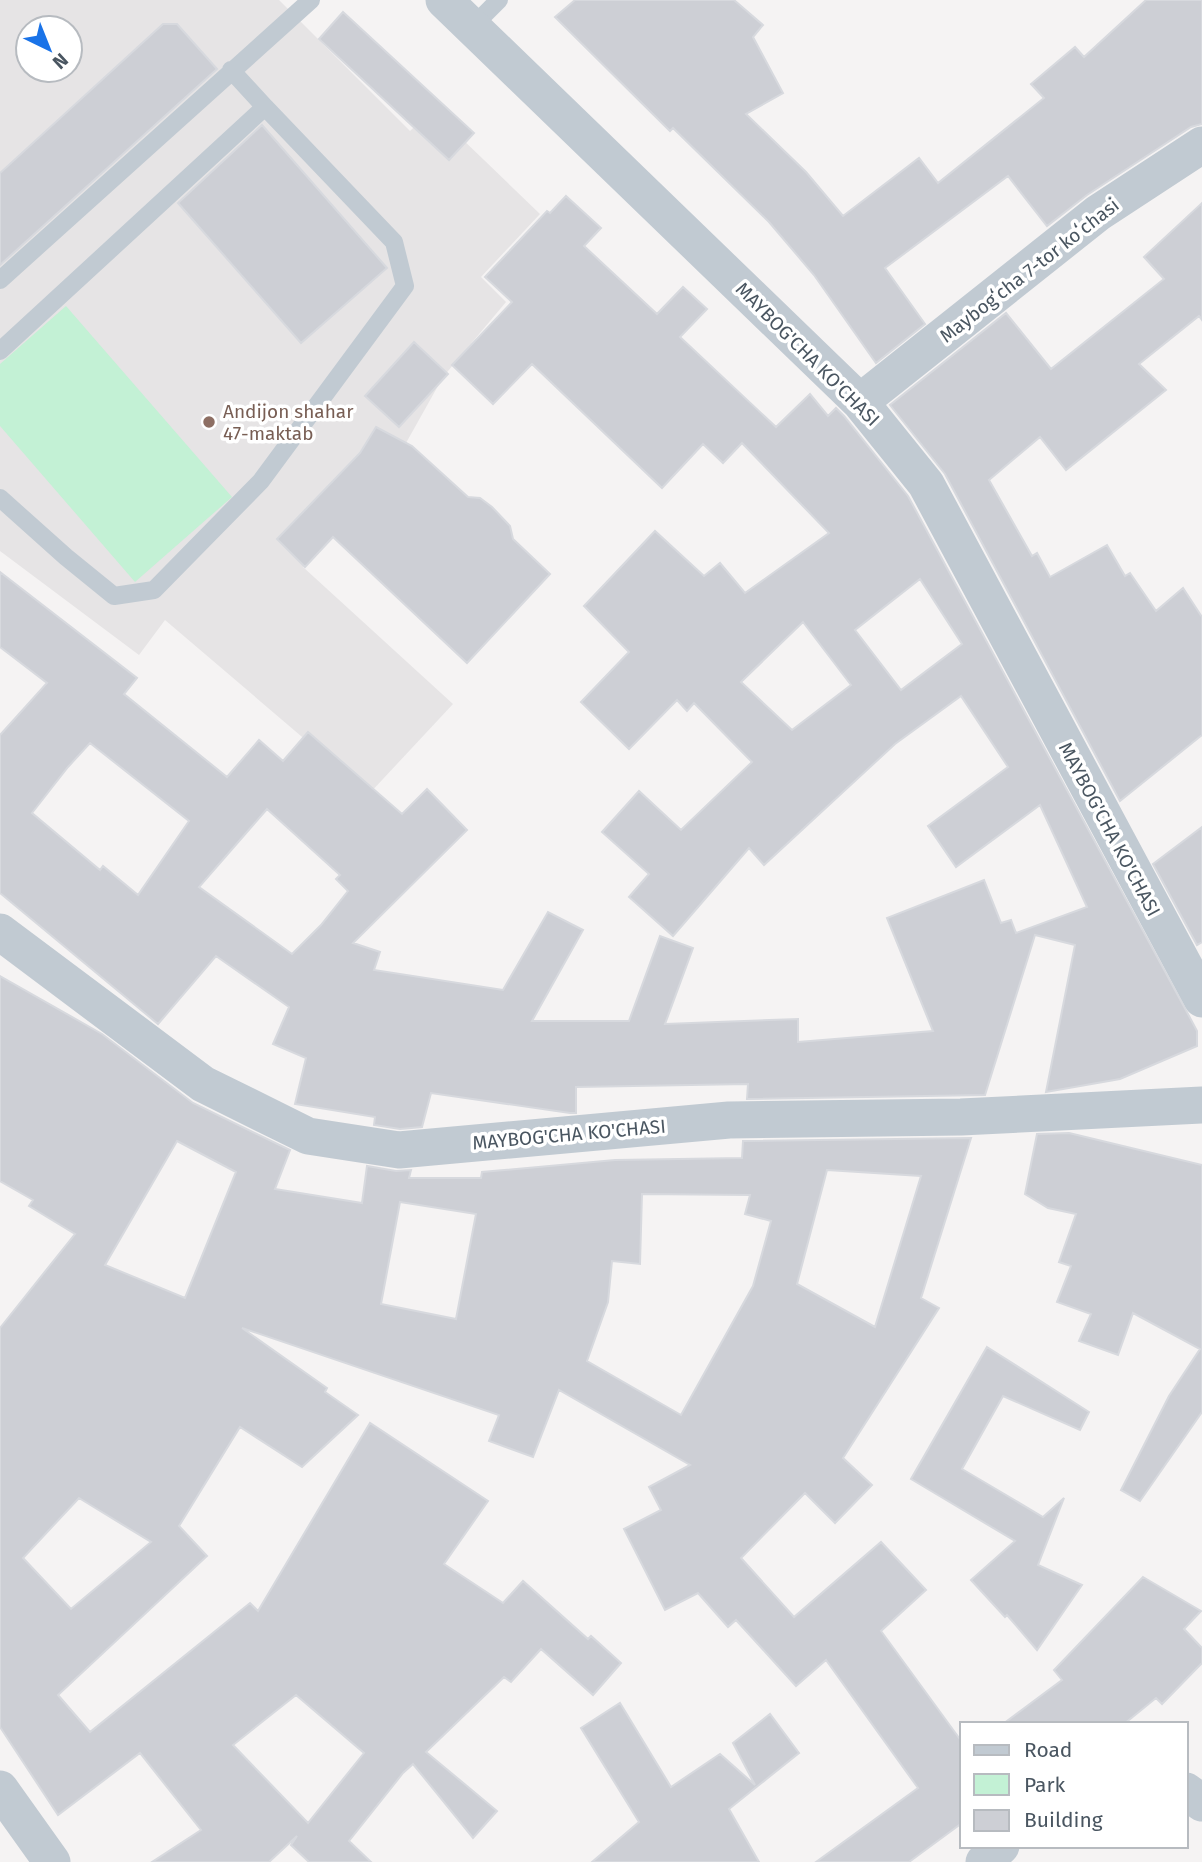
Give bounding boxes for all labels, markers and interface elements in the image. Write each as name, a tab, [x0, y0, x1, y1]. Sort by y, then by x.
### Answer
north arrow	[14, 14, 84, 84]
text: N	[48, 48, 73, 74]
street label: Maybogʻcha 7-tor koʻchasi	[935, 193, 1123, 348]
street label: MAYBOG'CHA KO'CHASI	[731, 278, 884, 431]
place label: Andijon shahar 47-maktab	[223, 400, 354, 445]
marker: Andijon shahar 47-maktab	[201, 414, 217, 430]
street label: MAYBOG'CHA KO'CHASI	[1054, 738, 1165, 920]
street label: MAYBOG'CHA KO'CHASI	[471, 1115, 667, 1154]
legend	[960, 1722, 1188, 1848]
text: Road	[1024, 1737, 1072, 1763]
text: Park	[1024, 1772, 1066, 1798]
text: Building	[1024, 1807, 1103, 1833]

